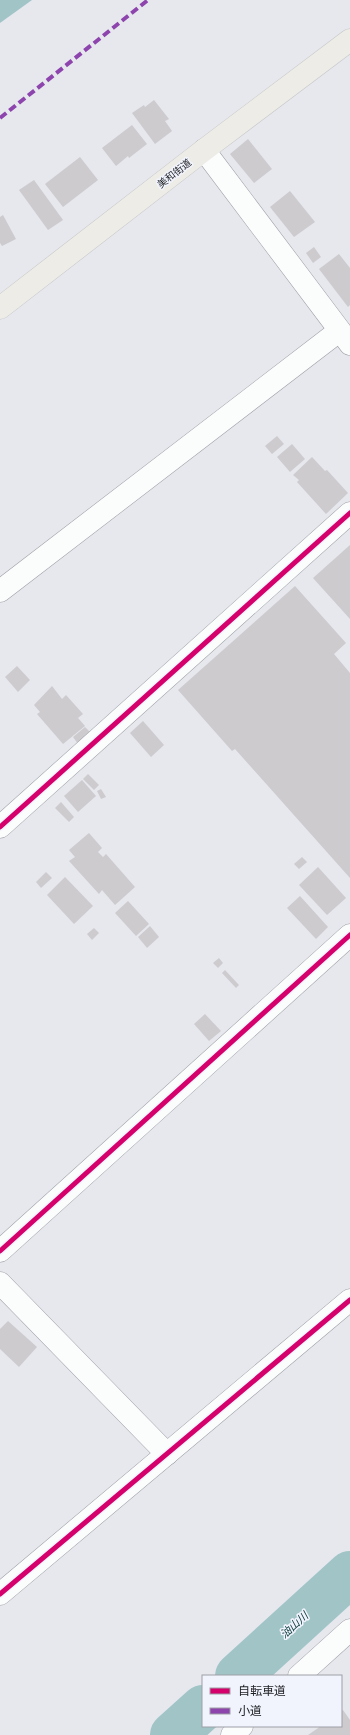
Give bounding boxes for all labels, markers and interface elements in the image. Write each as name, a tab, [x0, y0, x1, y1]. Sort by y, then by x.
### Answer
street label: 美和街道	[155, 157, 194, 191]
water label: 油山川	[278, 1609, 312, 1641]
legend	[202, 1675, 342, 1727]
text: 自転車道	[238, 1684, 286, 1698]
text: 小道	[238, 1704, 262, 1718]

